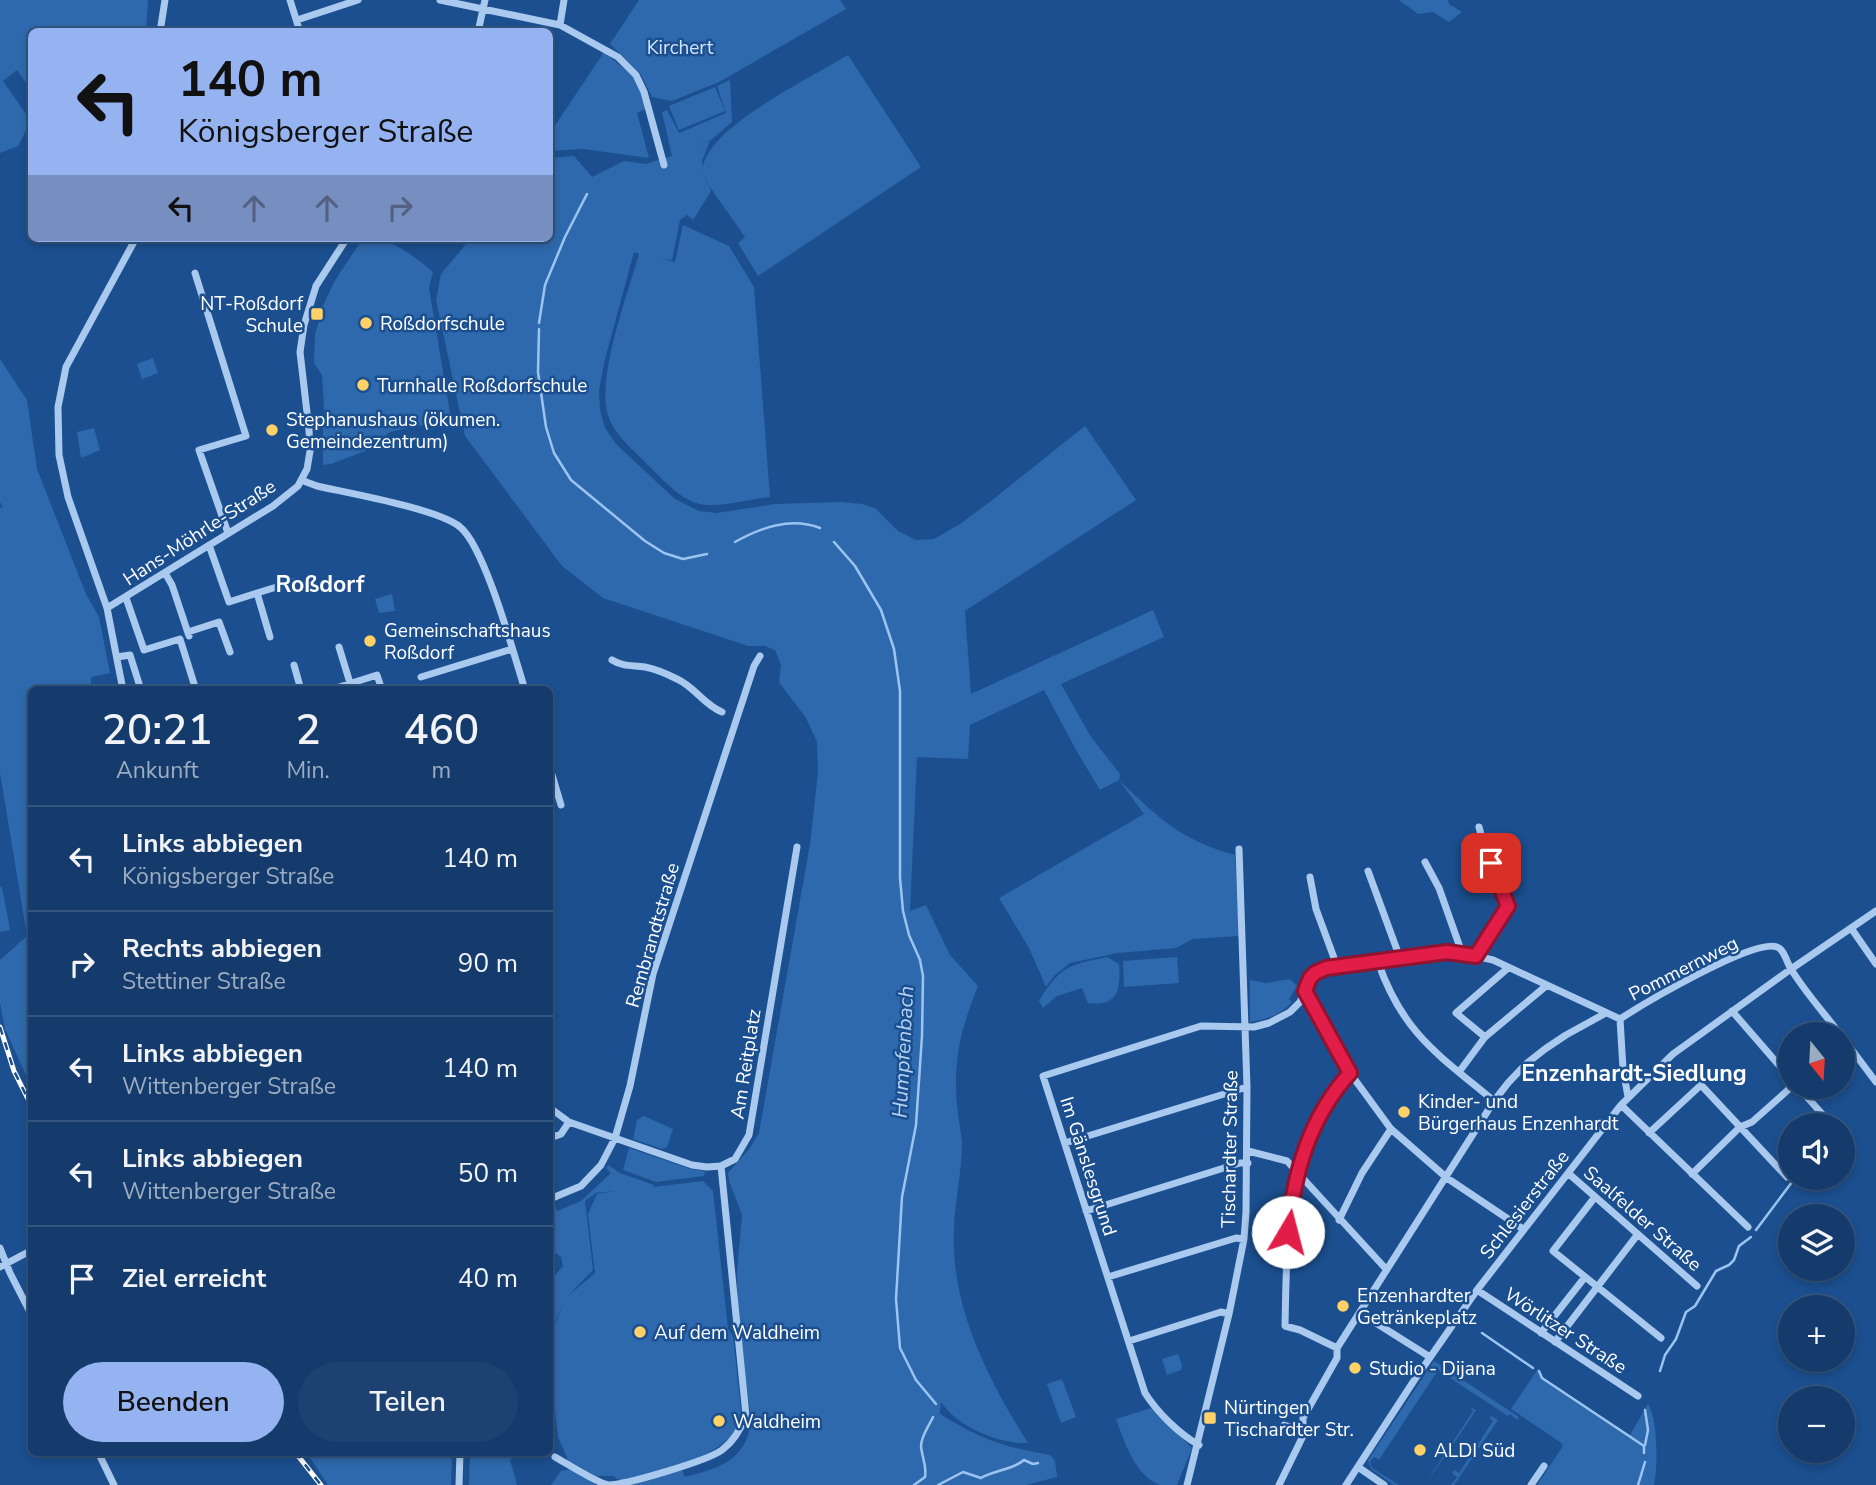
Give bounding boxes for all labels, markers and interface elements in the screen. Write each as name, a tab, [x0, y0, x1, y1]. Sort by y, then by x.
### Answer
park label: Kirchert	[647, 35, 714, 61]
text: 140 m	[178, 46, 322, 113]
icon: left	[63, 56, 154, 147]
text: Königsberger Straße	[178, 110, 473, 153]
icon: left	[162, 189, 200, 227]
icon: ahead	[235, 189, 273, 227]
icon: ahead	[308, 189, 346, 227]
icon: right	[381, 189, 419, 227]
place label: NT-Roßdorf Schule	[200, 291, 304, 339]
marker: NT-Roßdorf Schule	[309, 306, 325, 322]
place label: Roßdorfschule	[380, 311, 505, 337]
marker: Roßdorfschule	[358, 315, 374, 331]
place label: Turnhalle Roßdorfschule	[377, 373, 587, 399]
marker: Turnhalle Roßdorfschule	[355, 377, 371, 393]
place label: Stephanushaus (ökumen. Gemeindezentrum)	[286, 407, 500, 455]
marker: Stephanushaus (ökumen. Gemeindezentrum)	[264, 422, 280, 438]
street label: Hans-Möhrle-Straße	[118, 474, 281, 592]
district label: Roßdorf	[276, 569, 365, 600]
place label: Gemeinschaftshaus Roßdorf	[384, 618, 551, 666]
marker: Gemeinschaftshaus Roßdorf	[362, 633, 378, 649]
text: 20:21	[102, 702, 213, 759]
text: 2	[295, 702, 321, 759]
text: 460	[404, 702, 479, 759]
text: Ankunft	[116, 755, 198, 786]
text: Min.	[286, 755, 330, 786]
text: m	[432, 755, 451, 786]
text: Links abbiegen	[122, 826, 303, 861]
pin	[1461, 833, 1521, 893]
icon: left	[63, 840, 101, 878]
text: 140 m	[442, 841, 518, 876]
icon: arrive	[1472, 844, 1510, 882]
street label: Rembrandtstraße	[620, 860, 686, 1011]
text: Königsberger Straße	[122, 861, 334, 892]
street label: Pommernweg	[1624, 930, 1743, 1008]
text: Rechts abbiegen	[122, 931, 322, 966]
icon: right	[63, 945, 101, 983]
text: 90 m	[458, 946, 518, 981]
text: Stettiner Straße	[122, 966, 286, 997]
water label: Humpfenbach	[886, 985, 920, 1119]
street label: Am Reitplatz	[724, 1007, 768, 1121]
north arrow	[1778, 1022, 1855, 1099]
map controls	[1778, 1022, 1855, 1463]
text: Links abbiegen	[122, 1036, 303, 1071]
icon: left	[63, 1050, 101, 1088]
text: 140 m	[442, 1051, 518, 1086]
district label: Enzenhardt-Siedlung	[1521, 1058, 1747, 1089]
street label: Tischardter Straße	[1216, 1070, 1244, 1228]
text: Wittenberger Straße	[122, 1071, 336, 1102]
place label: Kinder- und Bürgerhaus Enzenhardt	[1418, 1089, 1619, 1137]
street label: Im Gänslesgrund	[1053, 1093, 1123, 1239]
marker: Kinder- und Bürgerhaus Enzenhardt	[1396, 1104, 1412, 1120]
button: sound	[1778, 1113, 1855, 1190]
text: Links abbiegen	[122, 1141, 303, 1176]
street label: Schlesierstraße	[1474, 1145, 1576, 1264]
icon: left	[63, 1155, 101, 1193]
text: 50 m	[458, 1156, 518, 1191]
street label: Saalfelder Straße	[1578, 1160, 1707, 1277]
text: Wittenberger Straße	[122, 1176, 336, 1207]
position arrow	[1251, 1195, 1325, 1269]
button: layers	[1778, 1204, 1855, 1281]
icon: arrive	[63, 1260, 101, 1298]
text: Ziel erreicht	[122, 1261, 266, 1296]
text: 40 m	[458, 1261, 518, 1296]
street label: Wörlitzer Straße	[1499, 1282, 1632, 1380]
place label: Enzenhardter Getränkeplatz	[1357, 1283, 1477, 1331]
button: +	[1778, 1295, 1855, 1372]
marker: Enzenhardter Getränkeplatz	[1335, 1298, 1351, 1314]
place label: Auf dem Waldheim	[654, 1320, 820, 1346]
marker: Auf dem Waldheim	[632, 1324, 648, 1340]
place label: Studio - Dijana	[1369, 1356, 1496, 1382]
marker: Studio - Dijana	[1347, 1360, 1363, 1376]
button: Beenden	[63, 1362, 284, 1442]
button: Teilen	[298, 1362, 518, 1442]
button: −	[1778, 1386, 1855, 1463]
place label: Nürtingen Tischardter Str.	[1224, 1395, 1354, 1443]
place label: Waldheim	[733, 1409, 821, 1435]
marker: Nürtingen Tischardter Str.	[1202, 1410, 1218, 1426]
marker: Waldheim	[711, 1413, 727, 1429]
place label: ALDI Süd	[1434, 1438, 1515, 1464]
marker: ALDI Süd	[1412, 1442, 1428, 1458]

